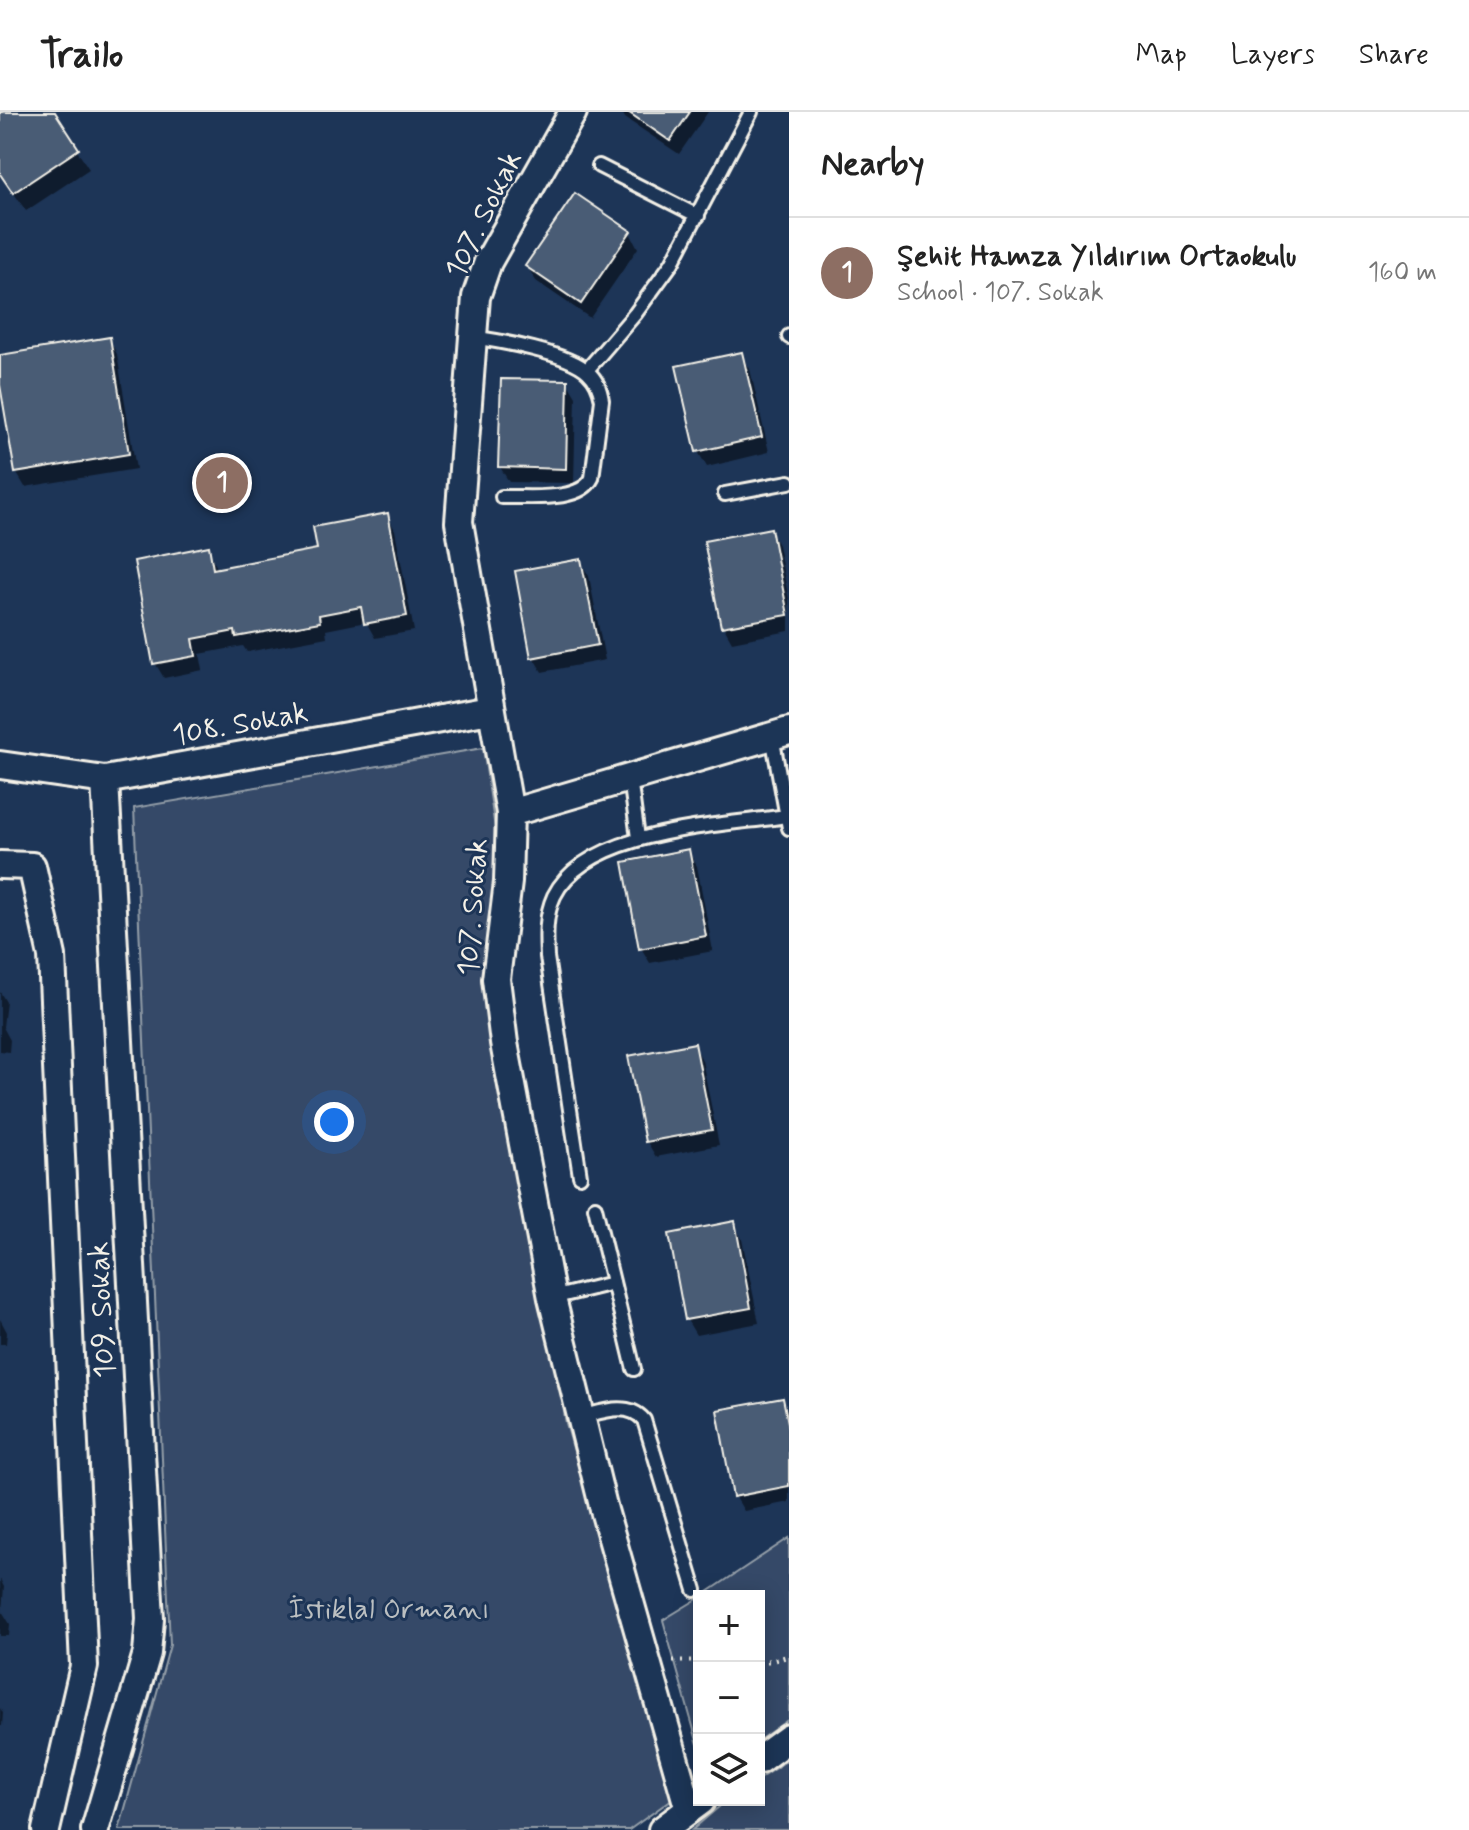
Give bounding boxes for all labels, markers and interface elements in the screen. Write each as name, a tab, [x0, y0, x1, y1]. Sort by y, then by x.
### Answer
text: Trailo	[40, 31, 123, 80]
text: Map	[1136, 37, 1187, 74]
text: Layers	[1231, 37, 1315, 74]
text: Share	[1359, 37, 1429, 74]
text: Nearby	[821, 142, 925, 187]
street label: 107. Sokak	[437, 144, 532, 285]
text: Şehit Hamza Yıldırım Ortaokulu	[897, 237, 1297, 276]
text: 1	[841, 256, 853, 290]
text: 160 m	[1368, 256, 1437, 290]
text: School · 107. Sokak	[897, 276, 1104, 310]
pin: 1	[196, 453, 248, 513]
street label: 108. Sokak	[169, 693, 311, 756]
street label: 107. Sokak	[449, 837, 498, 977]
your location	[314, 1102, 354, 1142]
street label: 109. Sokak	[79, 1241, 126, 1379]
park label: İstiklal Ormanı	[288, 1590, 490, 1629]
map controls	[693, 1590, 765, 1806]
button: +	[693, 1590, 765, 1662]
button: −	[693, 1662, 765, 1734]
button: layers	[693, 1734, 765, 1806]

